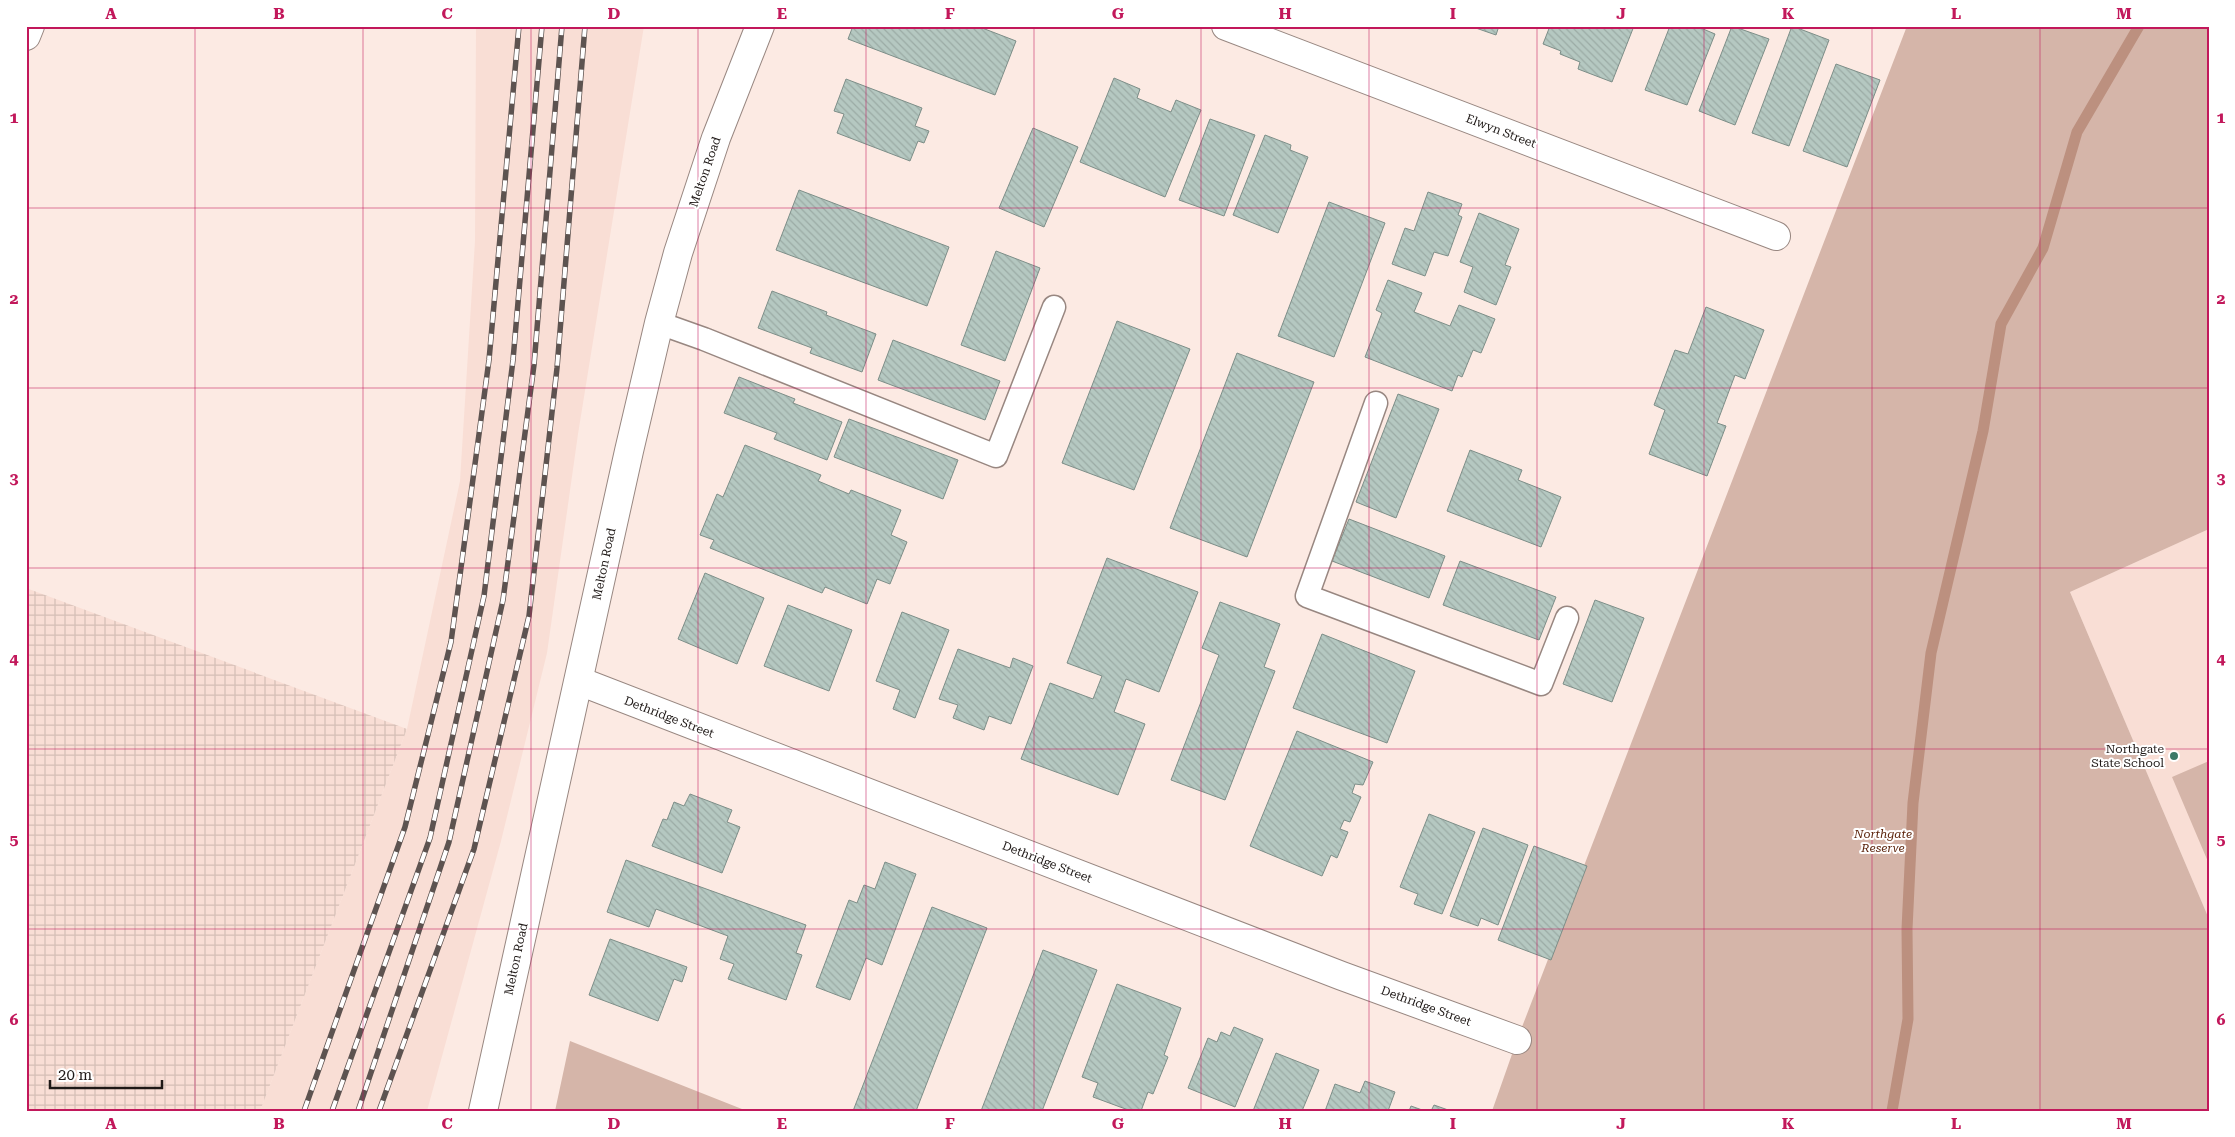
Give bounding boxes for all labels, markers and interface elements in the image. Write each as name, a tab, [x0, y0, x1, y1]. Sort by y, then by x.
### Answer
text: A	[105, 4, 117, 23]
text: B	[273, 4, 285, 23]
text: C	[441, 4, 453, 23]
text: D	[608, 4, 621, 23]
text: E	[777, 4, 787, 23]
text: F	[945, 4, 955, 23]
text: G	[1112, 4, 1125, 23]
text: H	[1278, 4, 1292, 23]
text: I	[1450, 4, 1456, 23]
text: J	[1616, 4, 1626, 23]
text: K	[1782, 4, 1795, 23]
text: L	[1951, 4, 1961, 23]
text: M	[2116, 4, 2132, 23]
text: 1	[10, 108, 19, 127]
text: 1	[2217, 108, 2226, 127]
street label: Elwyn Street	[1464, 111, 1538, 151]
street label: Melton Road	[686, 135, 724, 209]
text: 2	[10, 289, 19, 308]
text: 2	[2217, 289, 2226, 308]
text: 3	[10, 469, 19, 488]
text: 3	[2217, 469, 2226, 488]
street label: Melton Road	[590, 526, 619, 601]
text: 4	[10, 649, 19, 668]
text: 4	[2217, 649, 2226, 668]
street label: Dethridge Street	[622, 693, 716, 741]
place label: Northgate State School	[2091, 742, 2164, 770]
marker: Northgate State School	[2168, 750, 2180, 762]
park label: Northgate Reserve	[1853, 827, 1912, 855]
text: 5	[10, 830, 19, 849]
text: 5	[2217, 830, 2226, 849]
street label: Dethridge Street	[1000, 838, 1094, 886]
street label: Melton Road	[502, 921, 531, 996]
street label: Dethridge Street	[1379, 983, 1474, 1029]
text: 6	[10, 1010, 19, 1029]
text: 6	[2217, 1010, 2226, 1029]
scale bar	[50, 1057, 162, 1089]
text: 20 m	[58, 1066, 93, 1084]
text: A	[105, 1114, 117, 1133]
text: B	[273, 1114, 285, 1133]
text: C	[441, 1114, 453, 1133]
text: D	[608, 1114, 621, 1133]
text: E	[777, 1114, 787, 1133]
text: F	[945, 1114, 955, 1133]
text: G	[1112, 1114, 1125, 1133]
text: H	[1278, 1114, 1292, 1133]
text: I	[1450, 1114, 1456, 1133]
text: J	[1616, 1114, 1626, 1133]
text: K	[1782, 1114, 1795, 1133]
text: L	[1951, 1114, 1961, 1133]
text: M	[2116, 1114, 2132, 1133]

